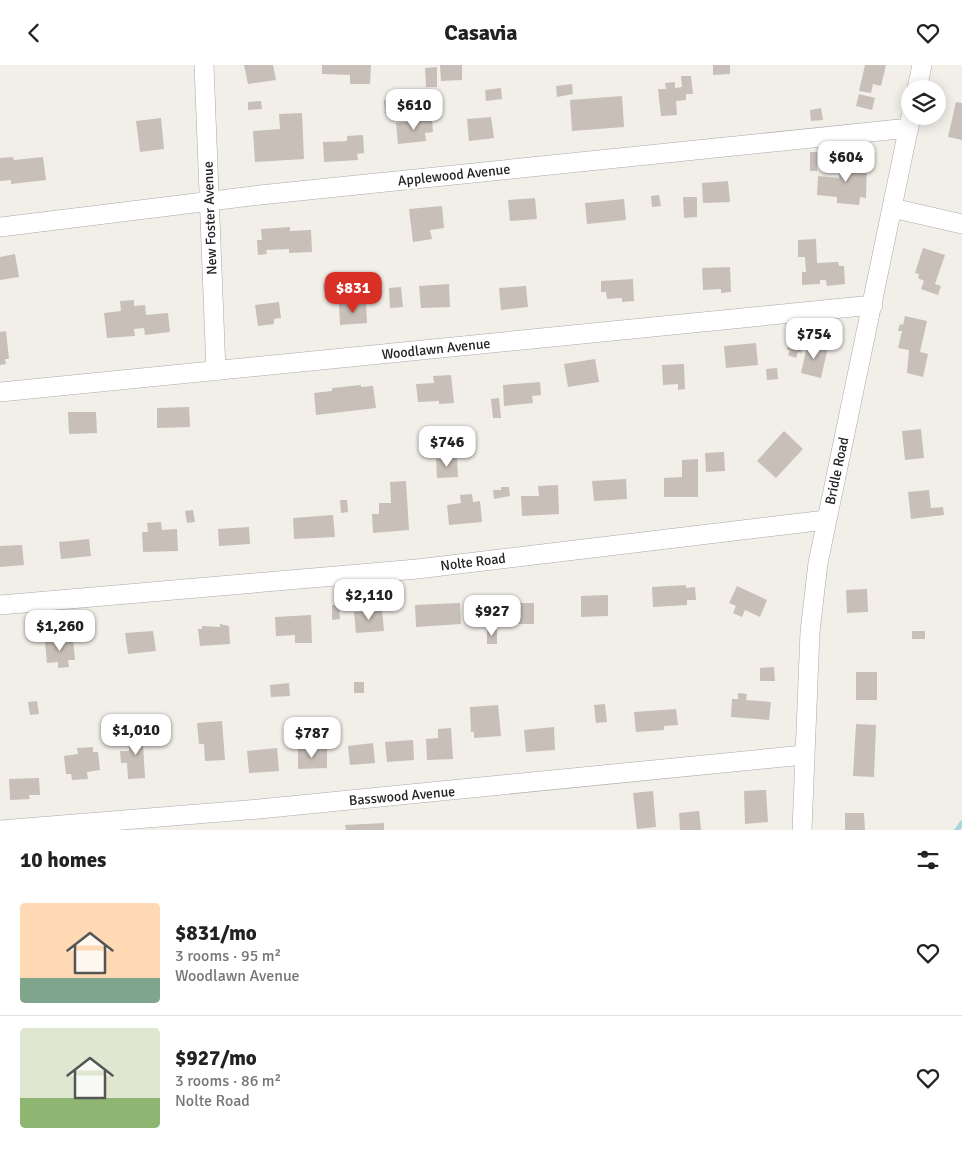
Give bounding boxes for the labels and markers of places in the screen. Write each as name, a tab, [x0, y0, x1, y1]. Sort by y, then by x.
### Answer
pin: $610	[384, 88, 444, 131]
pin: $604	[816, 141, 876, 183]
pin: $831	[323, 271, 383, 314]
pin: $754	[784, 317, 844, 360]
pin: $746	[417, 425, 477, 468]
pin: $2,110	[328, 579, 410, 621]
pin: $927	[462, 595, 522, 637]
pin: $1,260	[19, 609, 101, 652]
pin: $1,010	[95, 713, 177, 756]
pin: $787	[282, 717, 342, 759]

